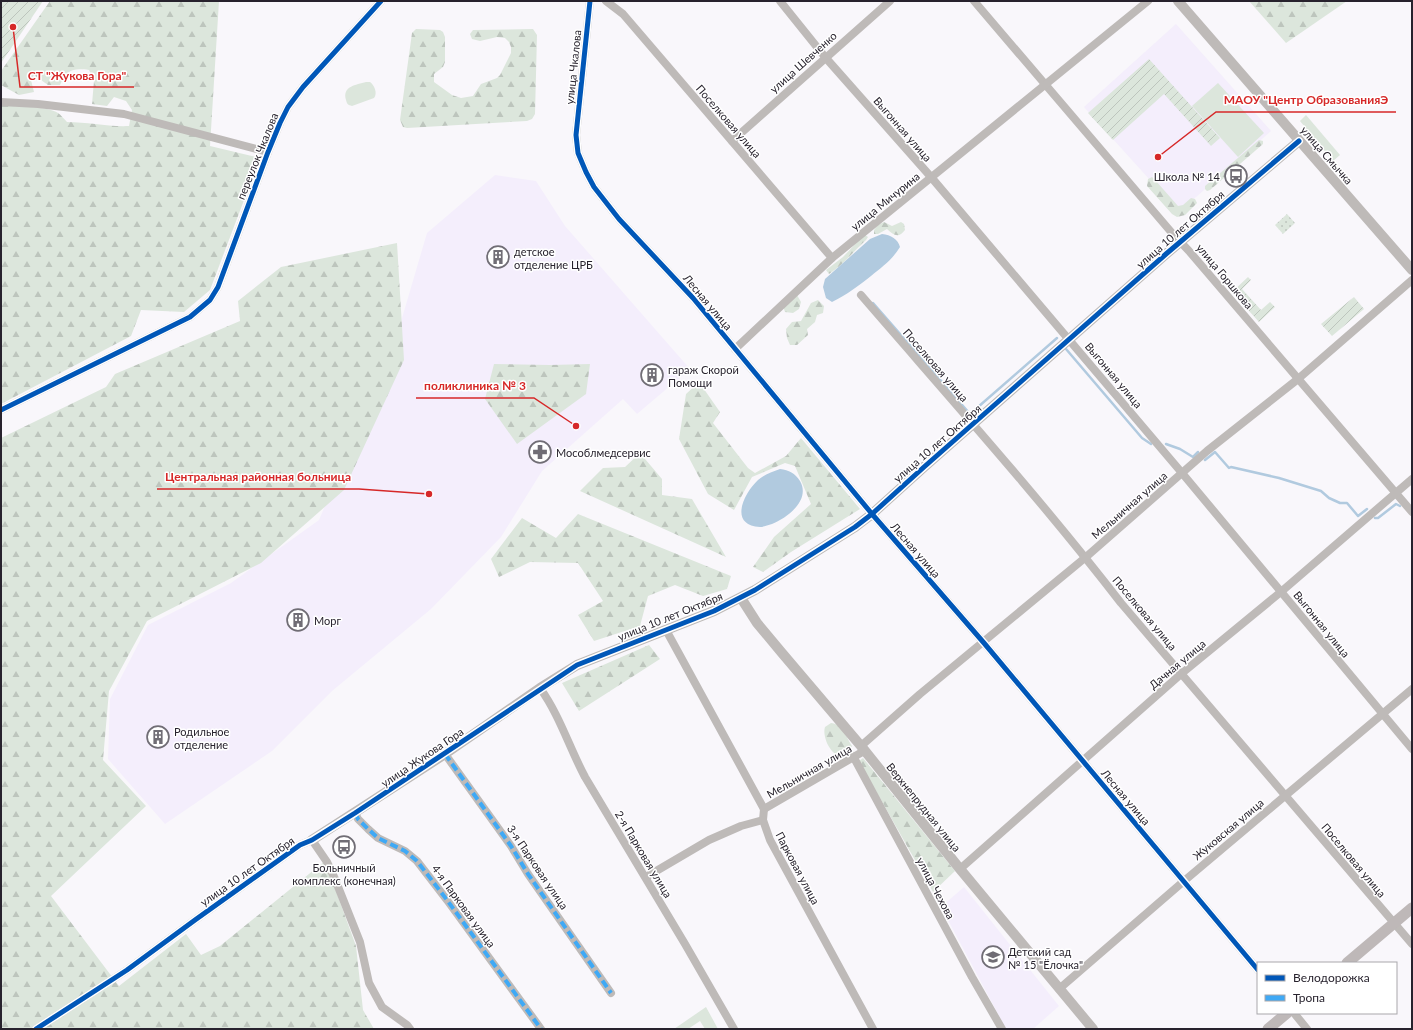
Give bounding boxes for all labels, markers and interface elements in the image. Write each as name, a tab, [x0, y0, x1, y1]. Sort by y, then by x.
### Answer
street label: улица Чкалова	[563, 29, 583, 105]
street label: улица Шевченко	[767, 29, 839, 95]
callout: СТ "Жукова Гора"	[20, 63, 134, 87]
text: СТ "Жукова Гора"	[28, 68, 126, 83]
street label: Поселковая улица	[694, 82, 764, 160]
callout: МАОУ "Центр ОбразованияЭ	[1216, 88, 1396, 112]
text: МАОУ "Центр ОбразованияЭ	[1224, 92, 1388, 107]
street label: Выгонная улица	[871, 94, 935, 164]
street label: переулок Чкалова	[234, 111, 280, 201]
street label: улица Смычка	[1298, 123, 1356, 187]
bus stop icon: Школа № 14	[1223, 163, 1249, 189]
street label: улица Мичурина	[848, 169, 922, 233]
place label: Школа № 14	[1154, 170, 1221, 183]
street label: улица 10 лет Октября	[1133, 187, 1227, 271]
street label: улица Горшкова	[1194, 241, 1256, 311]
building icon: детское отделение ЦРБ	[485, 244, 511, 270]
place label: детское отделение ЦРБ	[514, 245, 593, 271]
street label: Лесная улица	[680, 271, 735, 333]
street label: Поселковая улица	[901, 326, 971, 404]
street label: Выгонная улица	[1083, 340, 1145, 410]
building icon: гараж Скорой Помощи	[639, 362, 665, 388]
place label: гараж Скорой Помощи	[668, 363, 739, 389]
callout: поликлиника № 3	[416, 374, 534, 398]
text: поликлиника № 3	[424, 378, 526, 393]
street label: улица 10 лет Октября	[890, 401, 984, 485]
pharmacy icon: Мособлмедсервис	[527, 439, 553, 465]
place label: Мособлмедсервис	[556, 446, 651, 459]
callout: Центральная районная больница	[157, 465, 359, 489]
text: Центральная районная больница	[165, 469, 351, 484]
street label: Мельничная улица	[1089, 469, 1169, 541]
street label: Лесная улица	[888, 519, 943, 580]
street label: Поселковая улица	[1110, 573, 1180, 653]
street label: Выгонная улица	[1291, 588, 1353, 660]
street label: улица 10 лет Октября	[616, 589, 724, 643]
building icon: Морг	[285, 607, 311, 633]
place label: Морг	[314, 614, 341, 627]
street label: Дачная улица	[1146, 637, 1208, 691]
building icon: Родильное отделение	[145, 724, 171, 750]
place label: Родильное отделение	[174, 725, 230, 751]
street label: улица Жукова Гора	[378, 725, 466, 789]
street label: Мельничная улица	[764, 741, 854, 801]
street label: Верхнепрудная улица	[884, 760, 964, 854]
street label: Лесная улица	[1098, 766, 1153, 828]
street label: Жуковская улица	[1190, 796, 1266, 862]
street label: 2-я Парковая улица	[613, 808, 675, 900]
street label: Поселковая улица	[1319, 820, 1389, 900]
street label: 3-я Парковая улица	[505, 822, 571, 912]
street label: Парковая улица	[773, 829, 823, 907]
street label: улица 10 лет Октября	[197, 834, 297, 908]
bus stop icon: Больничный комплекс (конечная)	[331, 834, 357, 860]
street label: улица Чехова	[914, 855, 958, 921]
place label: Больничный комплекс (конечная)	[292, 861, 396, 887]
street label: 4-я Парковая улица	[430, 862, 498, 950]
school or university icon: Детский сад № 15 "Ёлочка"	[980, 944, 1006, 970]
place label: Детский сад № 15 "Ёлочка"	[1008, 945, 1083, 971]
legend	[1257, 962, 1397, 1014]
text: Велодорожка	[1293, 970, 1370, 985]
text: Тропа	[1293, 990, 1325, 1005]

